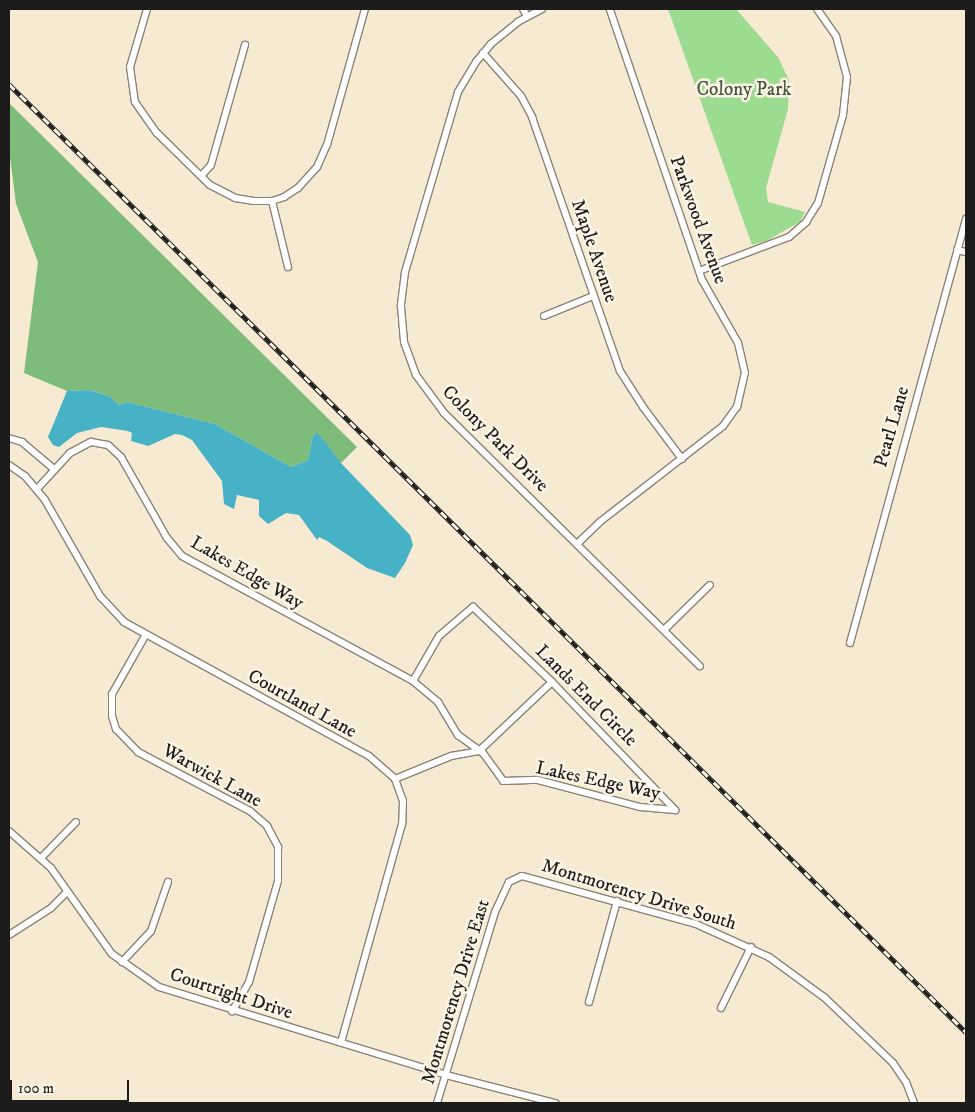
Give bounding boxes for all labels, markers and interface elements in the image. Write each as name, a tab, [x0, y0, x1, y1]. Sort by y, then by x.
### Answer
park label: Colony Park	[696, 79, 792, 101]
street label: Parkwood Avenue	[664, 153, 732, 287]
street label: Maple Avenue	[566, 197, 622, 305]
street label: Colony Park Drive	[437, 381, 553, 497]
street label: Pearl Lane	[870, 384, 914, 470]
street label: Lakes Edge Way	[186, 531, 308, 615]
street label: Lands End Circle	[530, 640, 642, 752]
street label: Courtland Lane	[244, 665, 360, 743]
street label: Warwick Lane	[158, 739, 266, 813]
street label: Lakes Edge Way	[534, 757, 662, 805]
street label: Montmorency Drive South	[539, 854, 739, 936]
street label: Montmorency Drive East	[417, 897, 495, 1087]
street label: Courtright Drive	[167, 963, 295, 1025]
scale bar	[12, 1070, 131, 1102]
text: 100 m	[18, 1079, 54, 1098]

